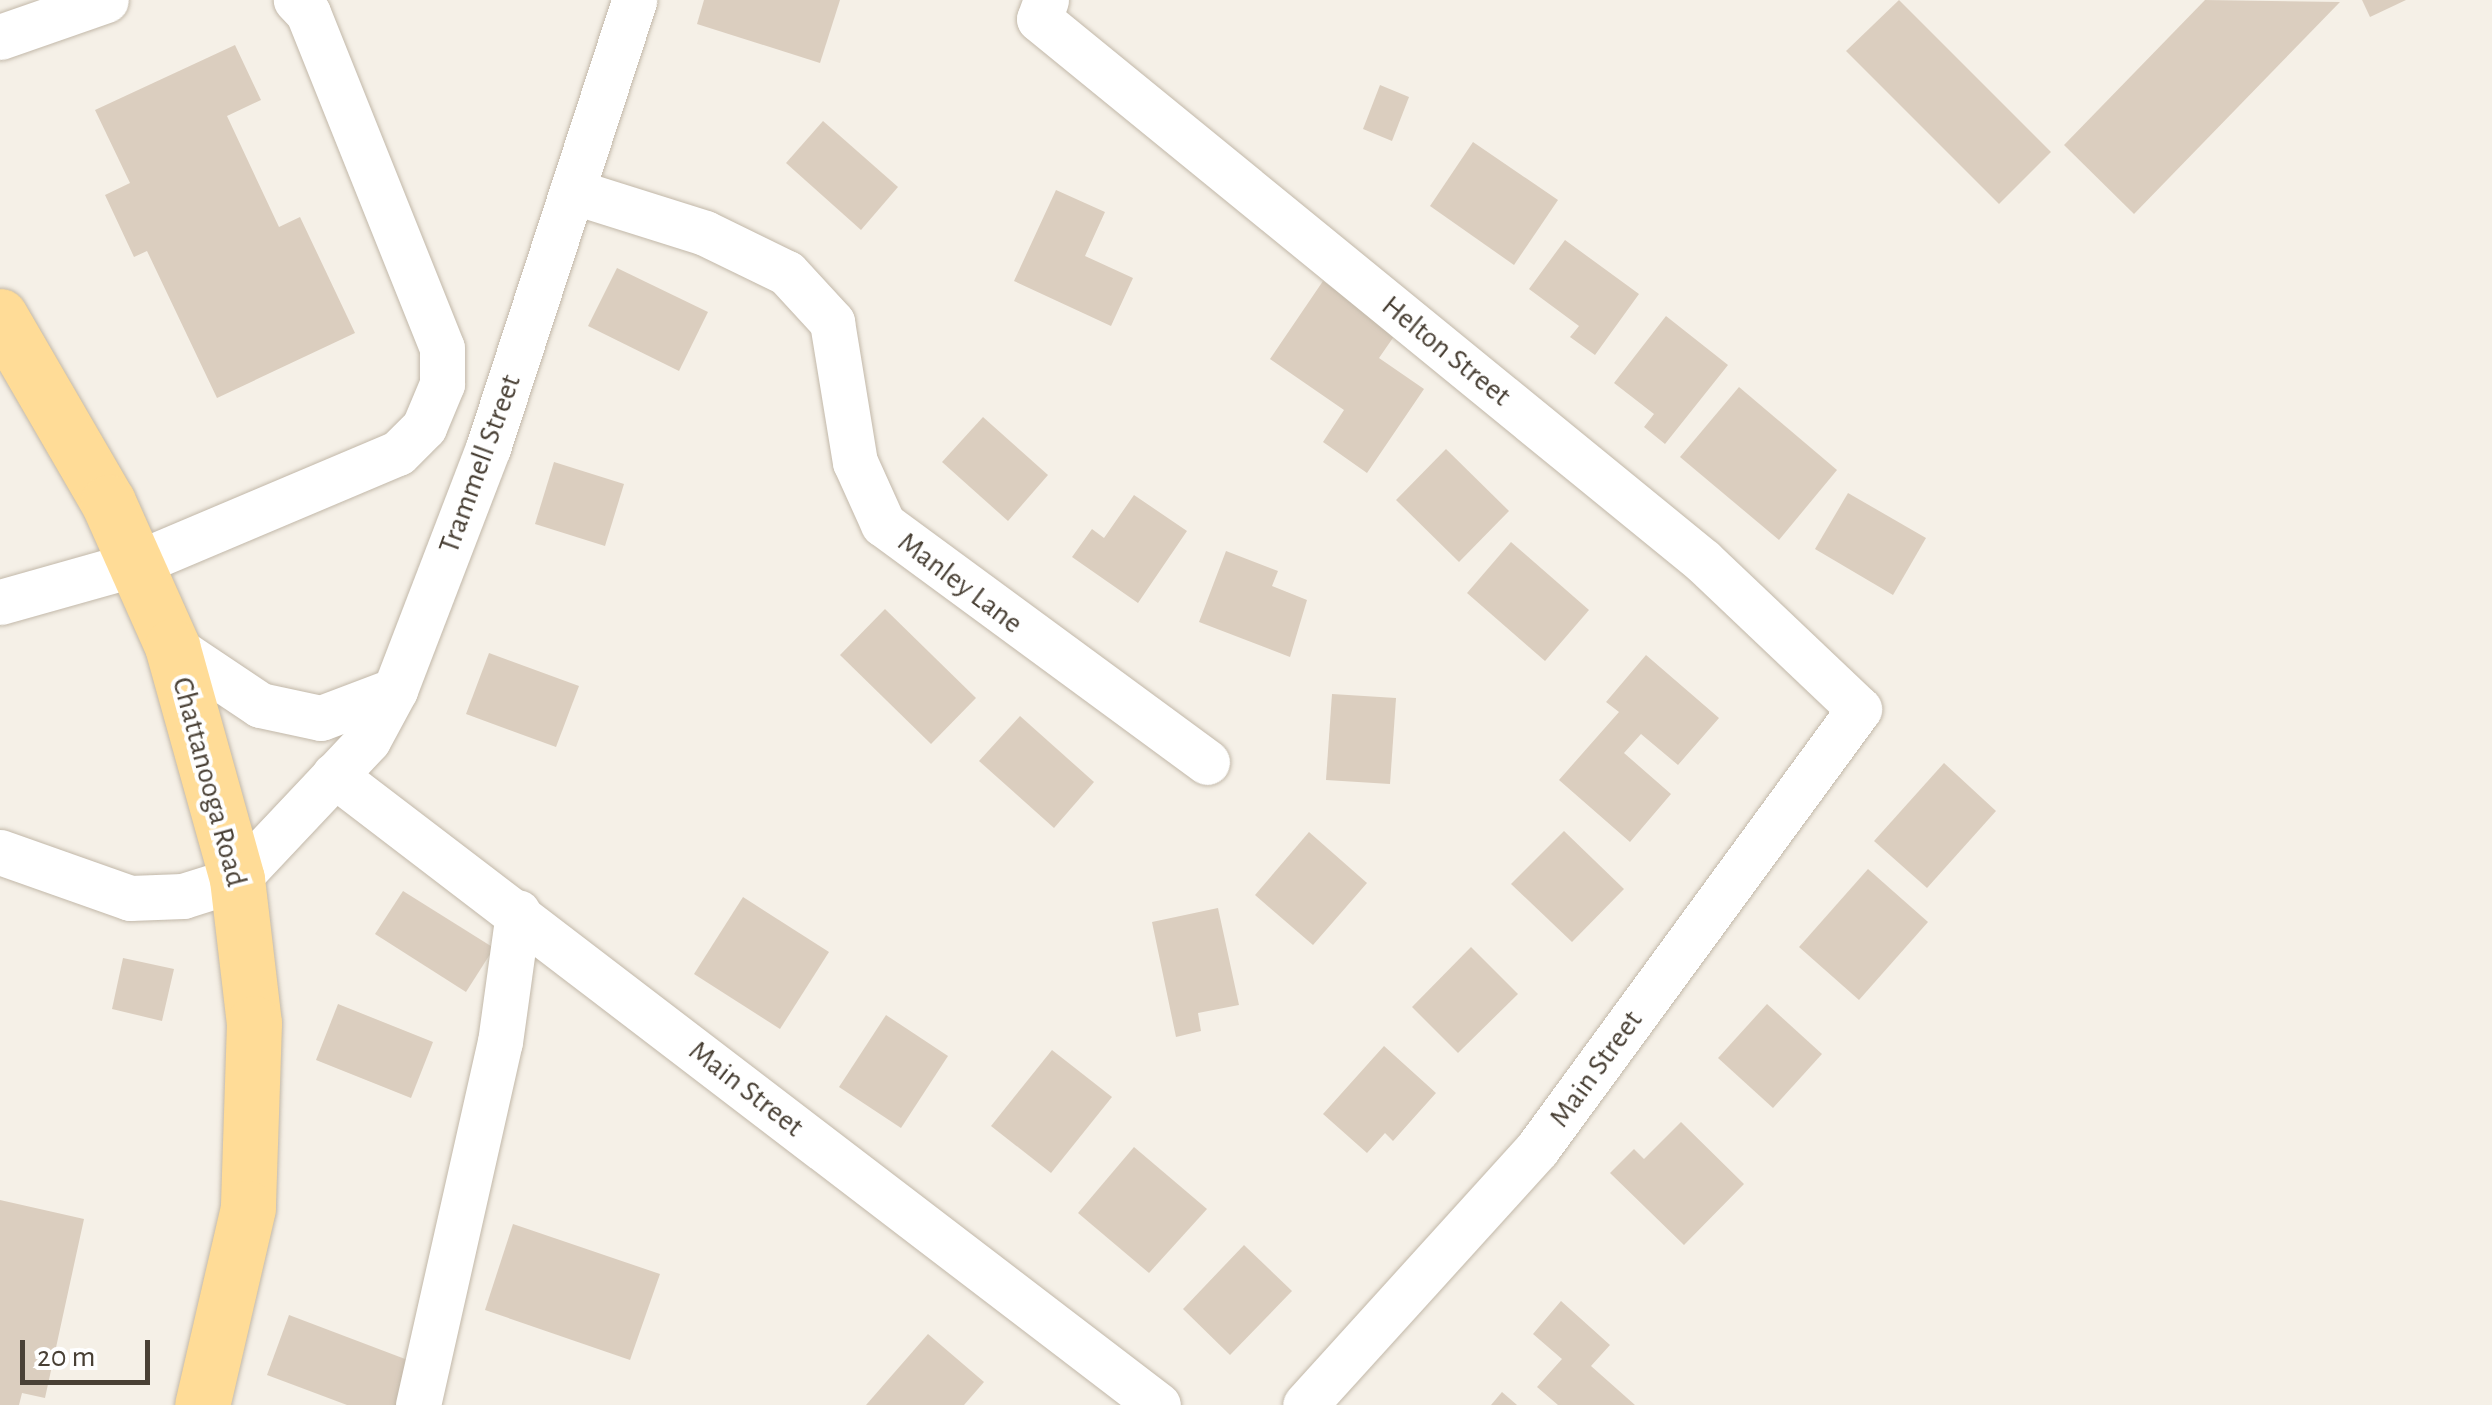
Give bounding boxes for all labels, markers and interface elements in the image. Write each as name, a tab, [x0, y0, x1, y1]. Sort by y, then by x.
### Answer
street label: Helton Street	[1374, 288, 1518, 414]
street label: Trammell Street	[431, 370, 529, 558]
street label: Manley Lane	[891, 524, 1029, 642]
street label: Chattanooga Road	[164, 673, 254, 891]
street label: Main Street	[1542, 1004, 1650, 1134]
street label: Main Street	[682, 1033, 810, 1145]
scale bar	[25, 1320, 155, 1382]
text: 20 m	[37, 1342, 95, 1372]

